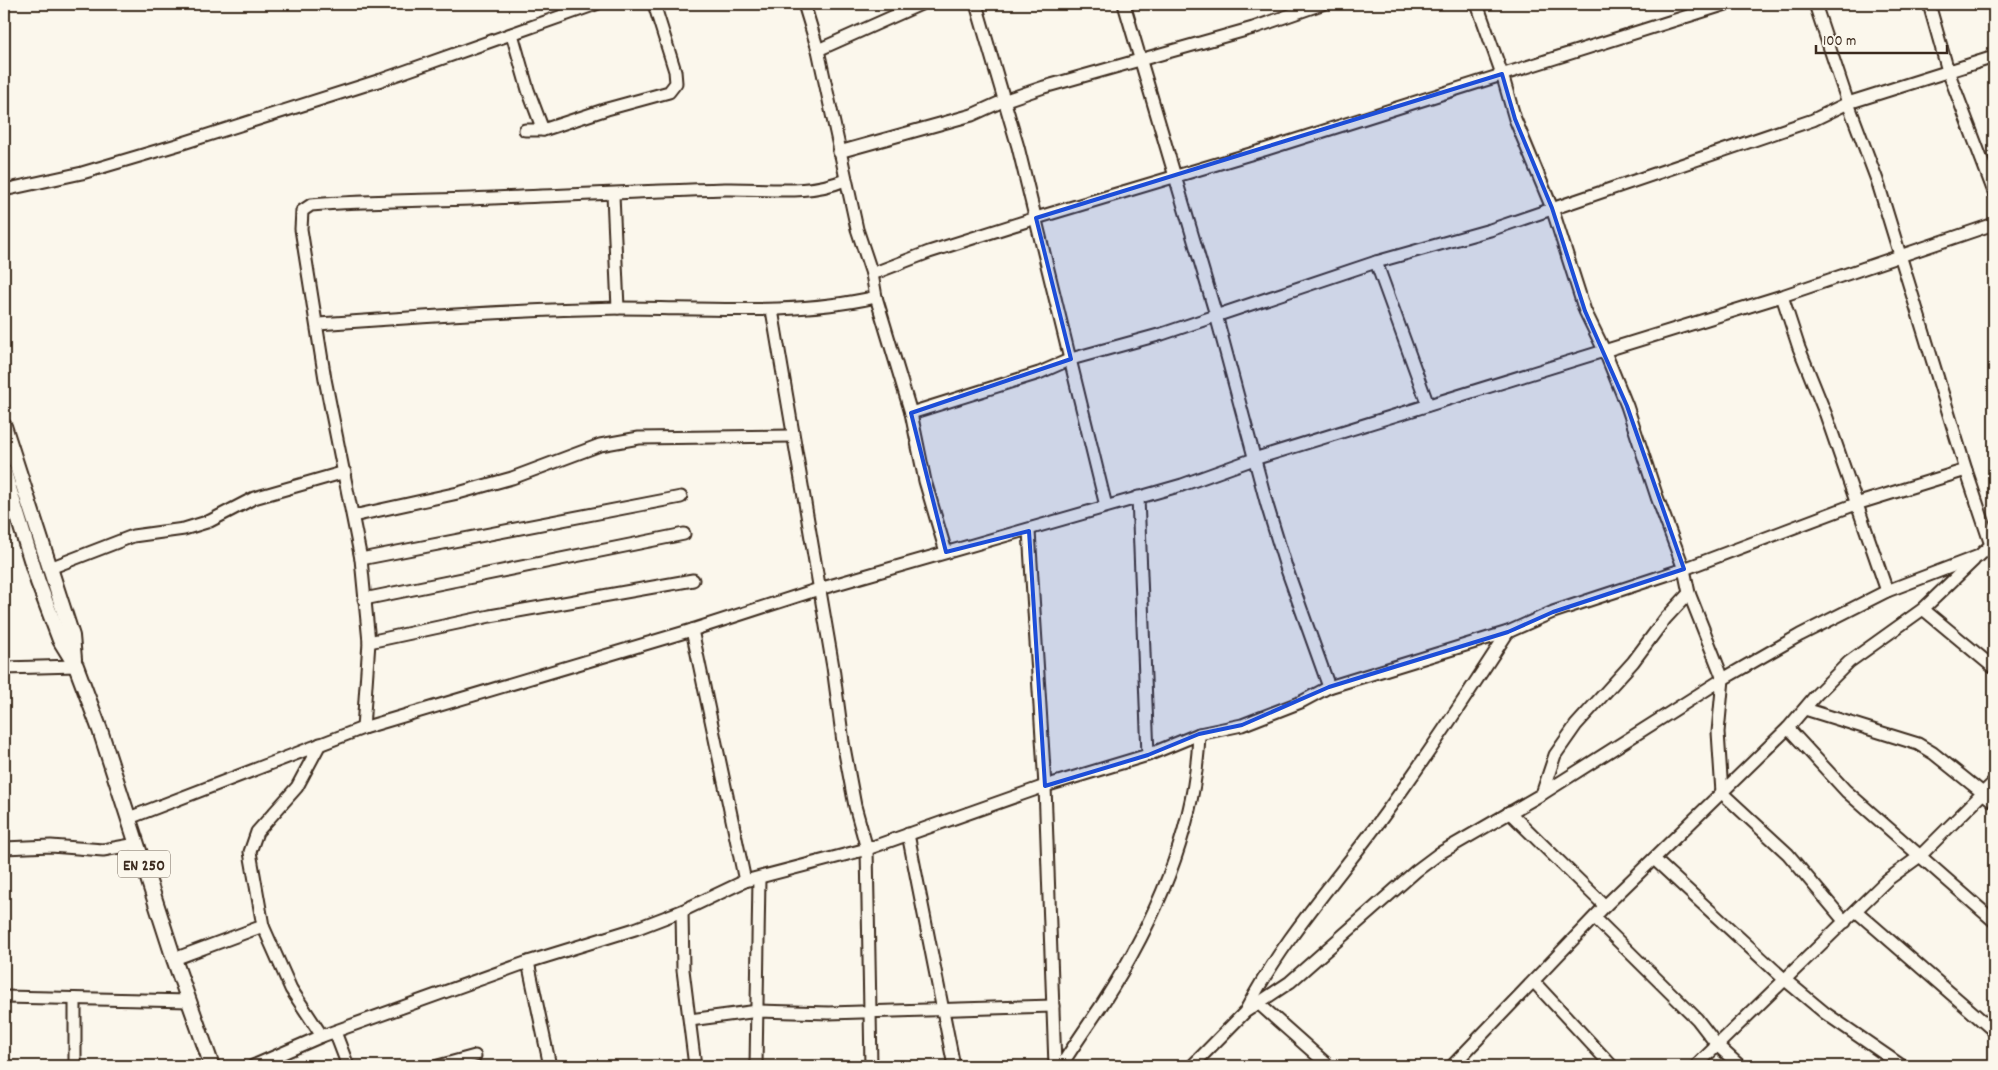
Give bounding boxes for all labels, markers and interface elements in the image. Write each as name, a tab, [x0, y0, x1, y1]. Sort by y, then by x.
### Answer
scale bar	[1816, 22, 1947, 54]
text: 100 m	[1823, 31, 1856, 53]
road number: EN 250	[118, 851, 170, 878]

